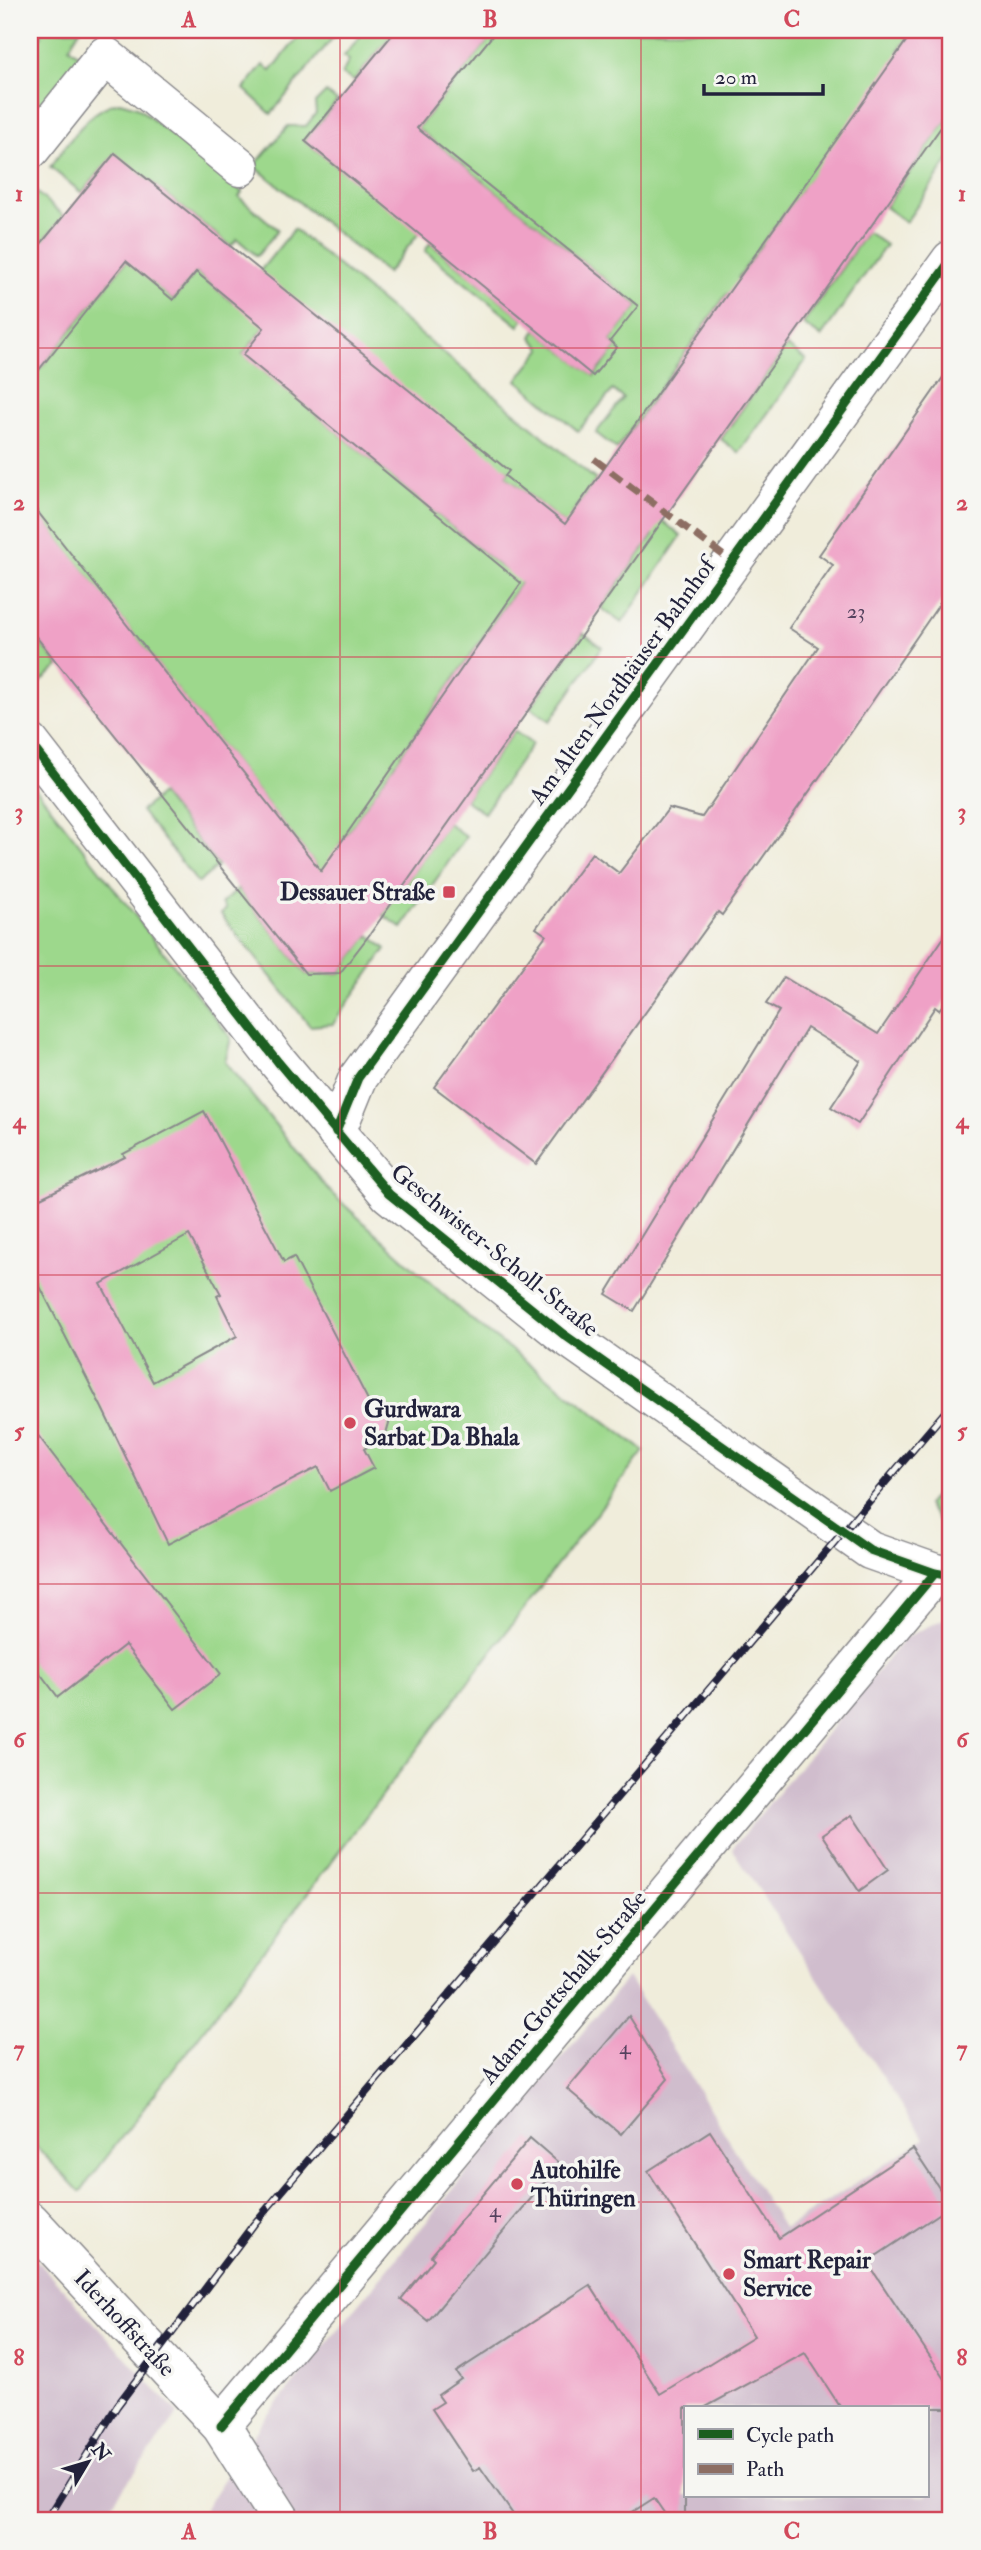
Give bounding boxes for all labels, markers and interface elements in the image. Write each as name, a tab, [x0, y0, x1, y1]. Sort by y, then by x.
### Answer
text: A	[181, 5, 197, 34]
text: B	[482, 5, 498, 34]
text: C	[784, 5, 800, 34]
scale bar	[704, 52, 824, 96]
text: 20 m	[715, 64, 757, 91]
text: 1	[15, 179, 23, 208]
text: 1	[958, 179, 966, 208]
text: 2	[13, 488, 25, 517]
text: 2	[956, 488, 968, 517]
street label: Am Alten Nordhäuser Bahnhof	[522, 549, 724, 812]
house number: 23	[847, 598, 865, 625]
text: 3	[15, 797, 23, 826]
text: 3	[958, 797, 966, 826]
place label: Dessauer Straße	[280, 877, 435, 908]
marker: Dessauer Straße	[441, 884, 457, 900]
text: 4	[12, 1106, 27, 1135]
text: 4	[955, 1106, 970, 1135]
street label: Geschwister-Scholl-Straße	[384, 1157, 605, 1344]
place label: Gurdwara Sarbat Da Bhala	[364, 1394, 520, 1453]
marker: Gurdwara Sarbat Da Bhala	[342, 1415, 358, 1431]
text: 5	[14, 1416, 25, 1445]
text: 5	[957, 1416, 968, 1445]
text: 6	[13, 1725, 27, 1754]
text: 6	[956, 1725, 970, 1754]
street label: Adam-Gottschalk-Straße	[472, 1884, 654, 2092]
text: 7	[14, 2034, 25, 2063]
house number: 4	[619, 2034, 632, 2061]
text: 7	[957, 2034, 968, 2063]
place label: Autohilfe Thüringen	[530, 2155, 636, 2214]
marker: Autohilfe Thüringen	[509, 2176, 525, 2192]
house number: 4	[489, 2197, 502, 2224]
place label: Smart Repair Service	[743, 2245, 872, 2304]
street label: Iderhoffstraße	[67, 2263, 182, 2384]
marker: Smart Repair Service	[721, 2266, 737, 2282]
text: 8	[14, 2343, 25, 2372]
text: 8	[957, 2343, 968, 2372]
legend	[684, 2406, 928, 2498]
text: Cycle path	[746, 2422, 834, 2449]
north arrow	[52, 2428, 122, 2498]
text: N	[85, 2437, 116, 2467]
text: Path	[746, 2456, 784, 2483]
text: A	[181, 2517, 197, 2546]
text: B	[482, 2517, 498, 2546]
text: C	[784, 2517, 800, 2546]

